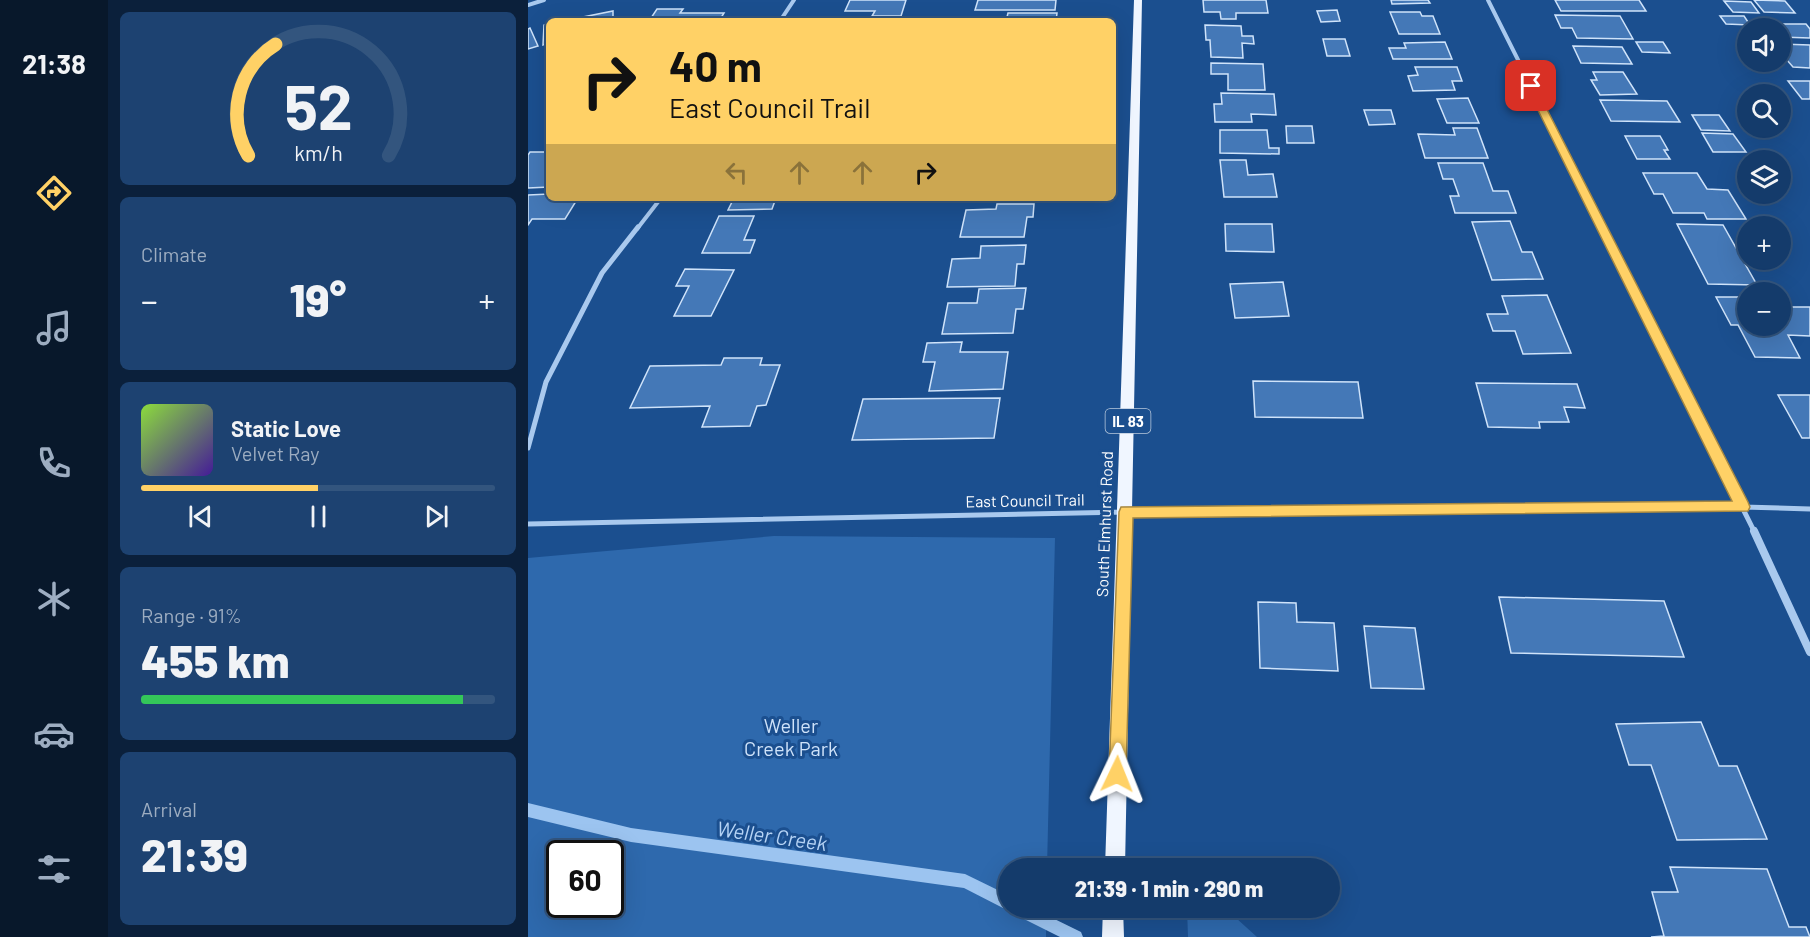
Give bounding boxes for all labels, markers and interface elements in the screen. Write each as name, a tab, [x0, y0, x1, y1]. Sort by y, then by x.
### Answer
map controls	[1737, 18, 1791, 336]
button: sound	[1737, 18, 1791, 72]
text: 40 m	[669, 40, 762, 90]
icon: right	[570, 42, 648, 120]
text: 21:38	[22, 47, 86, 79]
pin	[1505, 60, 1556, 111]
text: 52	[284, 68, 352, 142]
icon: arrive	[1514, 69, 1547, 102]
button: search	[1737, 84, 1791, 138]
text: East Council Trail	[669, 91, 870, 123]
text: km/h	[294, 140, 342, 165]
button: layers	[1737, 150, 1791, 204]
icon: left	[720, 156, 753, 189]
icon: ahead	[783, 156, 816, 189]
icon: ahead	[846, 156, 879, 189]
icon: right	[909, 156, 942, 189]
icon: directions	[33, 172, 75, 214]
button: +	[1737, 216, 1791, 270]
text: Climate	[141, 242, 207, 266]
text: 19°	[290, 272, 346, 326]
text: −	[141, 280, 158, 320]
text: +	[479, 280, 495, 320]
button: −	[1737, 282, 1791, 336]
icon: music	[33, 307, 75, 349]
road number: IL 83	[1106, 409, 1150, 433]
text: Static Love	[231, 415, 341, 441]
text: Velvet Ray	[231, 441, 320, 465]
icon: phone	[33, 442, 75, 484]
street label: South Elmhurst Road	[1092, 451, 1116, 597]
street label: East Council Trail	[965, 489, 1085, 511]
icon: previous	[184, 500, 217, 533]
icon: pause	[302, 500, 335, 533]
icon: next	[420, 500, 453, 533]
icon: climate	[33, 578, 75, 620]
text: Range · 91%	[141, 603, 242, 627]
text: 455 km	[141, 633, 290, 687]
icon: car	[33, 713, 75, 755]
park label: Weller Creek Park	[744, 713, 838, 760]
position arrow	[1085, 742, 1149, 806]
text: Arrival	[141, 797, 197, 821]
water label: Weller Creek	[715, 815, 829, 855]
text: 21:39	[141, 827, 248, 881]
speed limit sign: 60	[546, 840, 624, 918]
icon: filters	[33, 848, 75, 890]
text: 21:39 · 1 min · 290 m	[1075, 875, 1263, 901]

